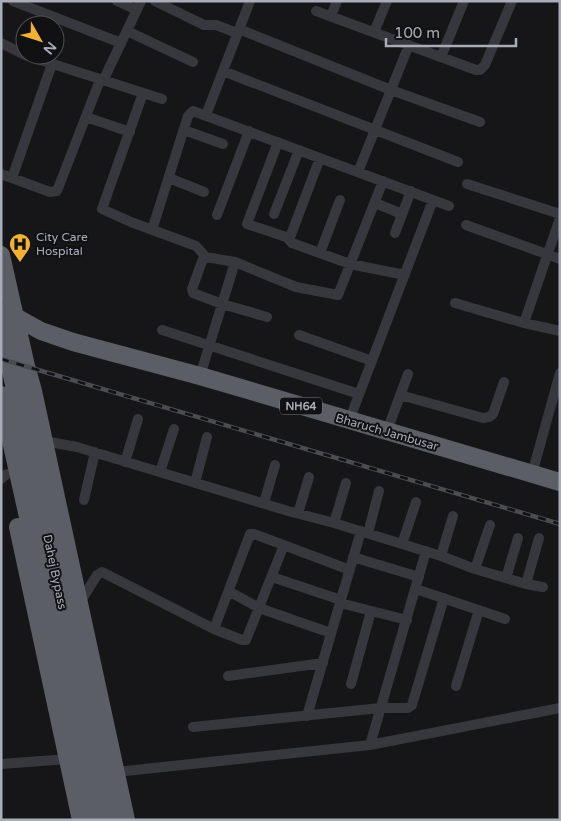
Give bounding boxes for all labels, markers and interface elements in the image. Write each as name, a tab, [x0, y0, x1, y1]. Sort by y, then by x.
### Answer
north arrow	[15, 15, 65, 65]
scale bar	[386, 15, 516, 47]
text: 100 m	[394, 24, 440, 42]
text: N	[40, 38, 60, 58]
place label: City Care Hospital	[36, 230, 88, 258]
hospital icon: City Care Hospital	[8, 232, 32, 263]
road number: NH64	[280, 398, 322, 414]
street label: Bharuch Jambusar	[334, 411, 440, 453]
street label: Dahej Bypass	[40, 533, 70, 611]

